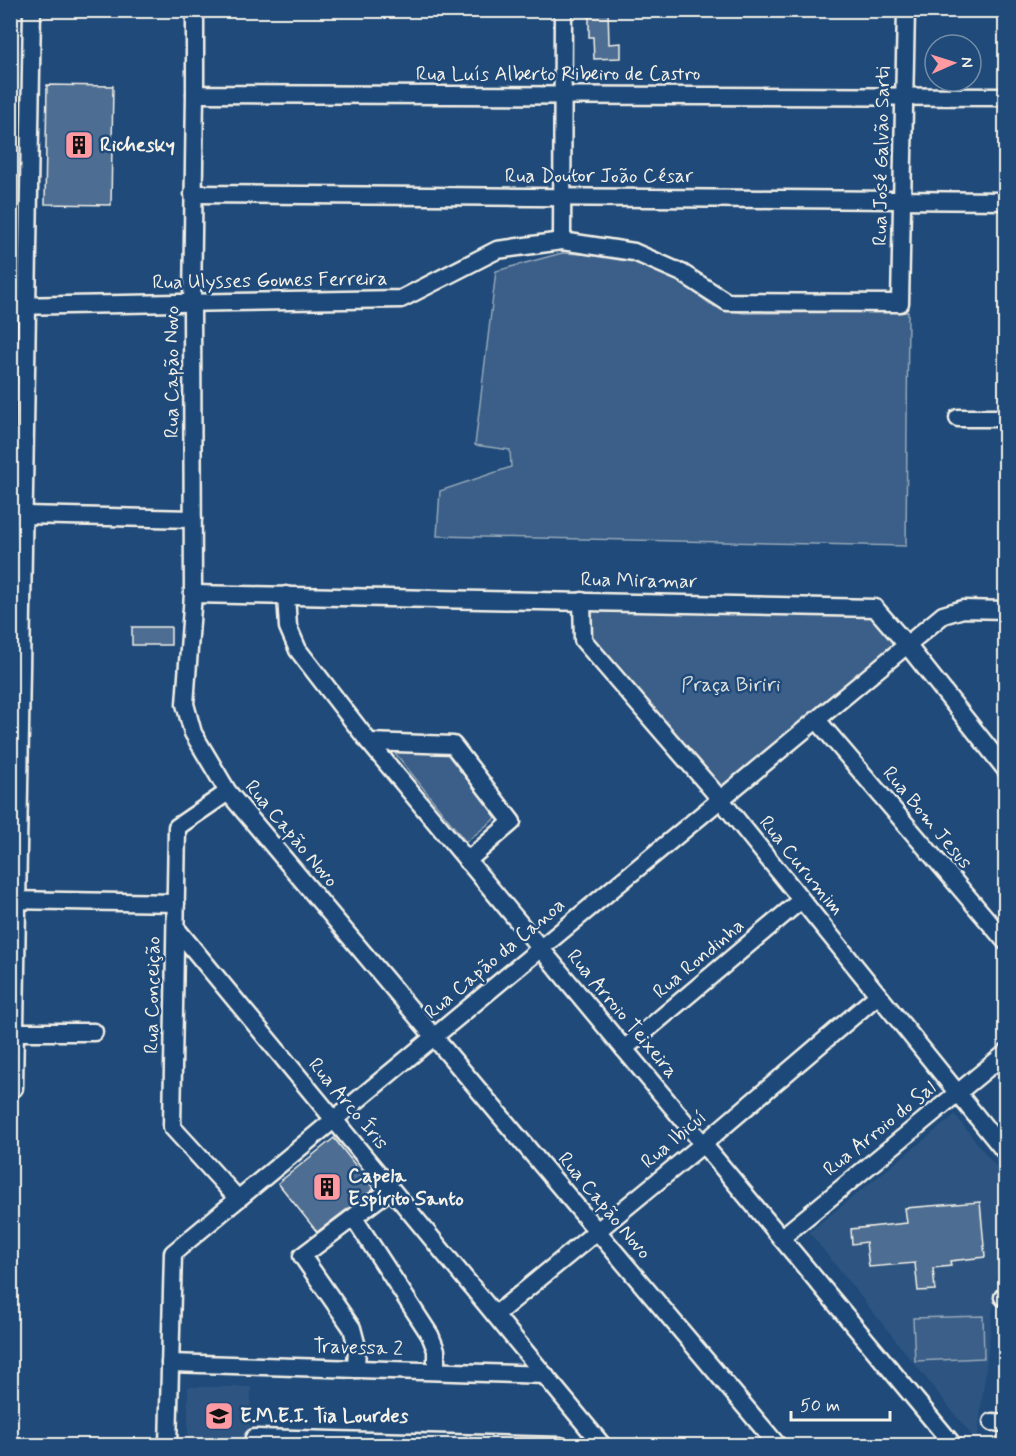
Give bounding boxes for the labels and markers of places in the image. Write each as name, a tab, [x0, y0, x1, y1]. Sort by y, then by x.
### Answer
building icon: Richesky	[63, 129, 95, 161]
place label: Richesky	[100, 132, 175, 159]
place label: Capela Espírito Santo	[348, 1163, 464, 1213]
building icon: Capela Espírito Santo	[311, 1171, 343, 1203]
school or university icon: E.M.E.I. Tia Lourdes	[203, 1400, 235, 1432]
place label: E.M.E.I. Tia Lourdes	[240, 1403, 408, 1430]

